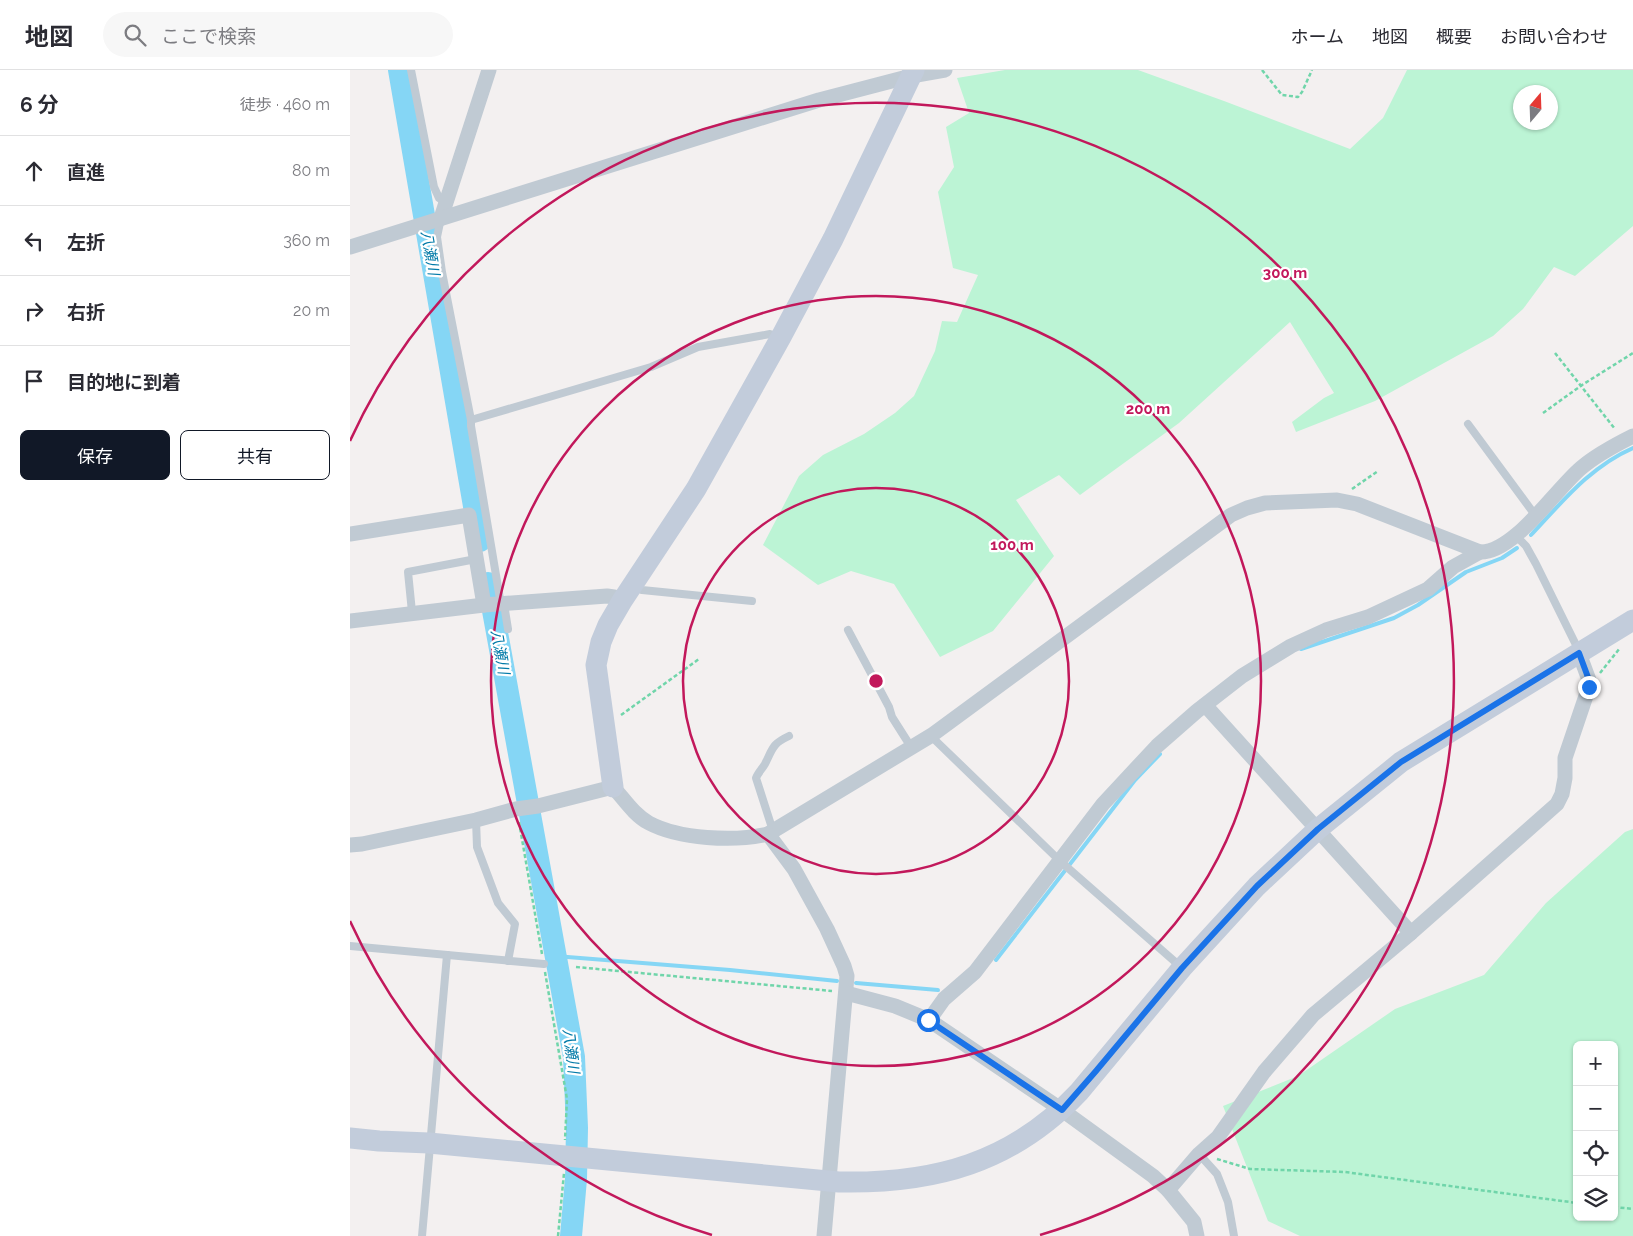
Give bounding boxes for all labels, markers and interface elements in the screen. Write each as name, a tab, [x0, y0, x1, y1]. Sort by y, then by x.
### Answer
search box	[103, 12, 453, 57]
icon: search	[121, 21, 149, 49]
text: 地図	[25, 22, 73, 51]
text: ここで検索	[161, 25, 256, 47]
text: ホーム	[1291, 26, 1344, 47]
text: 地図	[1372, 26, 1408, 47]
text: 概要	[1436, 26, 1472, 47]
text: お問い合わせ	[1500, 26, 1608, 47]
north arrow	[1513, 85, 1558, 130]
text: 6 分	[20, 92, 59, 117]
text: 徒歩 · 460 m	[240, 95, 330, 114]
icon: ahead	[20, 157, 48, 185]
text: 直進	[67, 161, 105, 183]
text: 80 m	[292, 161, 330, 180]
icon: left	[20, 227, 48, 255]
water label: 八瀬川	[417, 229, 443, 279]
text: 左折	[67, 231, 105, 253]
text: 360 m	[283, 231, 330, 250]
text: 300 m	[1263, 264, 1307, 282]
icon: right	[20, 297, 48, 325]
text: 右折	[67, 301, 105, 323]
text: 20 m	[293, 301, 330, 320]
icon: arrive	[20, 367, 48, 395]
text: 目的地に到着	[67, 371, 181, 393]
text: 200 m	[1126, 400, 1170, 418]
button: 保存	[20, 430, 170, 480]
button: 共有	[180, 430, 330, 480]
text: 100 m	[990, 536, 1034, 554]
water label: 八瀬川	[487, 628, 513, 678]
centre of rings	[867, 672, 885, 690]
route end	[1578, 676, 1601, 699]
route start	[917, 1009, 940, 1032]
water label: 八瀬川	[559, 1028, 583, 1076]
map controls	[1573, 1041, 1618, 1221]
button: +	[1573, 1041, 1618, 1086]
button: −	[1573, 1086, 1618, 1131]
button: locate	[1573, 1131, 1618, 1176]
button: layers	[1573, 1176, 1618, 1221]

